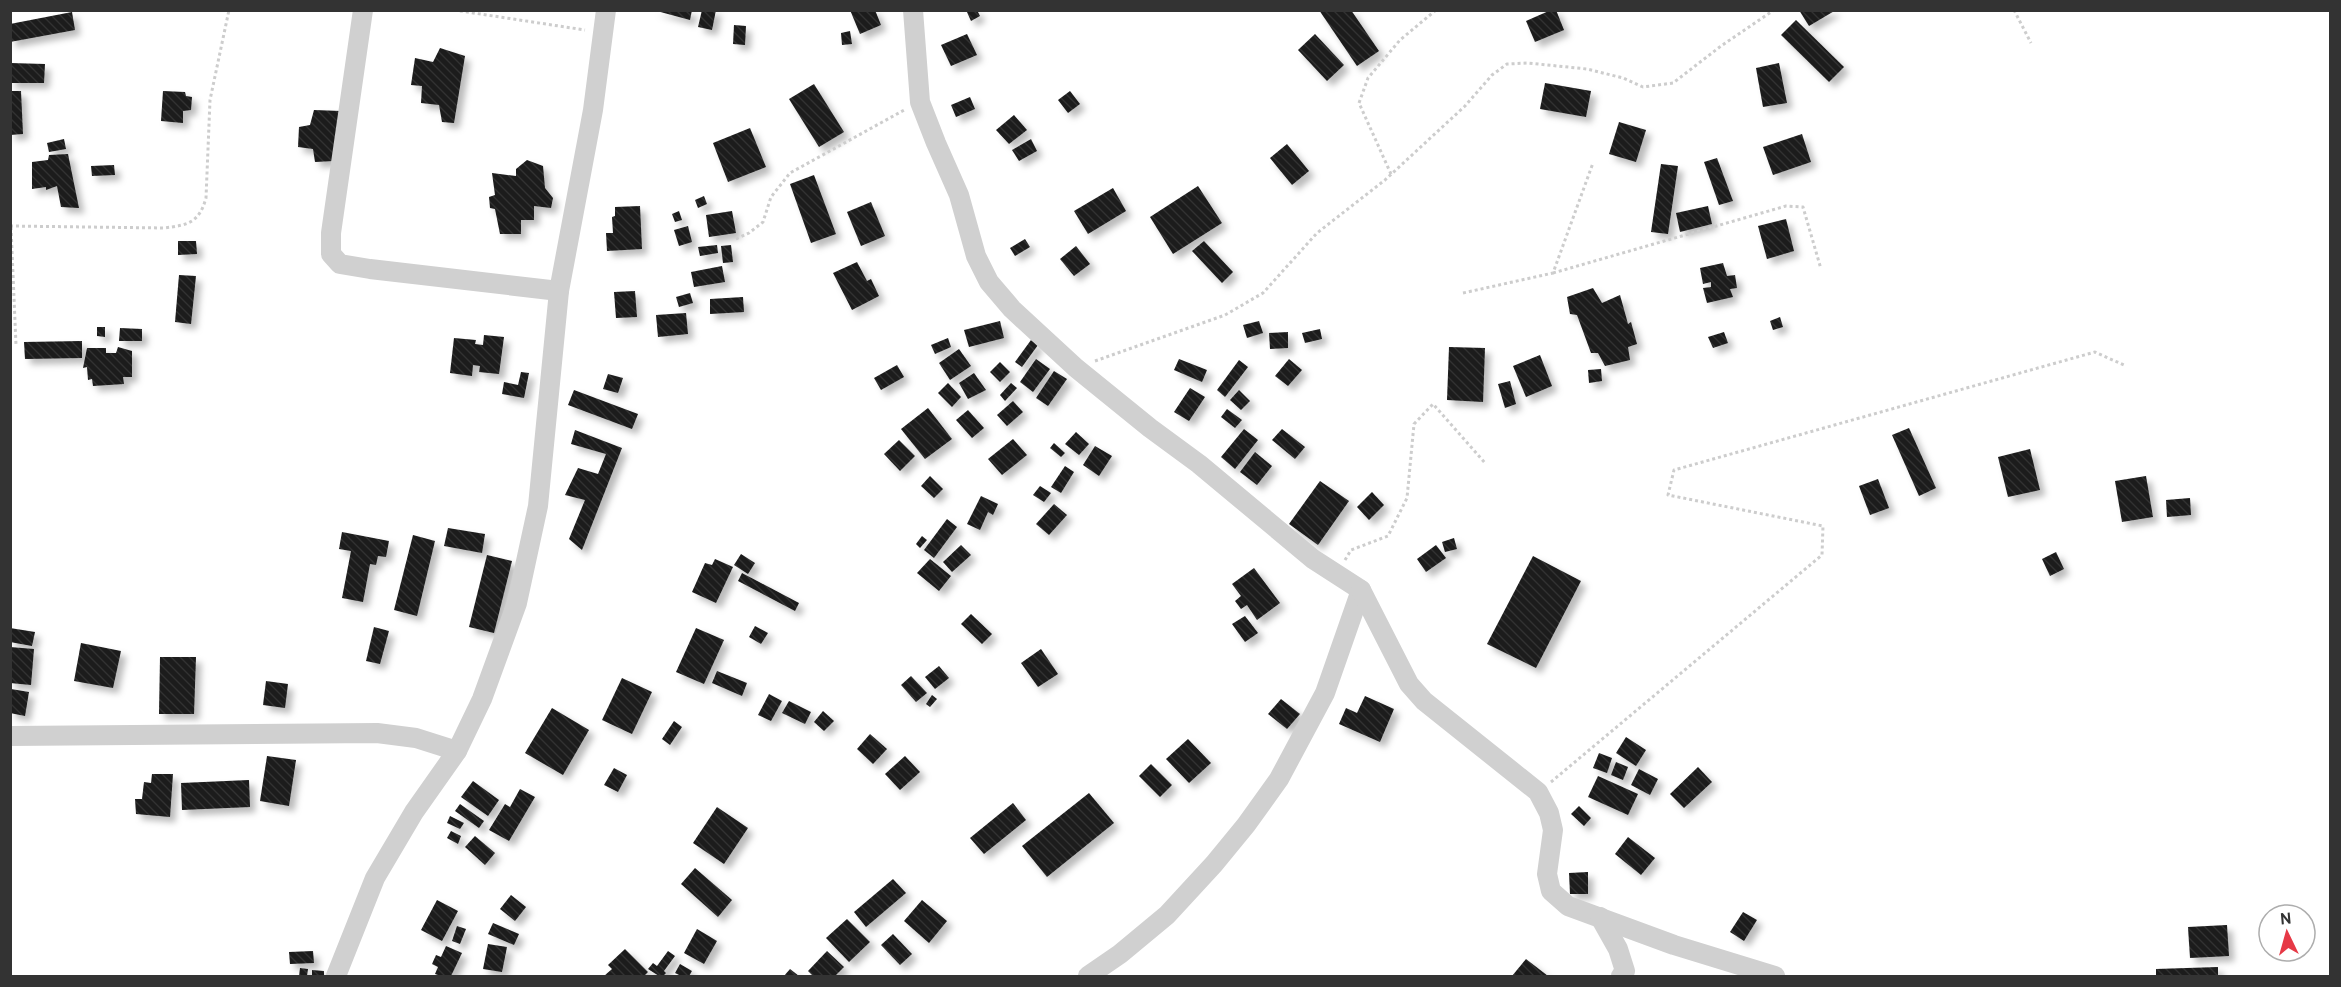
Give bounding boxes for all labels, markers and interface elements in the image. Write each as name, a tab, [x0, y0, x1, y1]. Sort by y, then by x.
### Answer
north arrow	[2257, 903, 2317, 963]
text: N	[2279, 910, 2292, 931]

